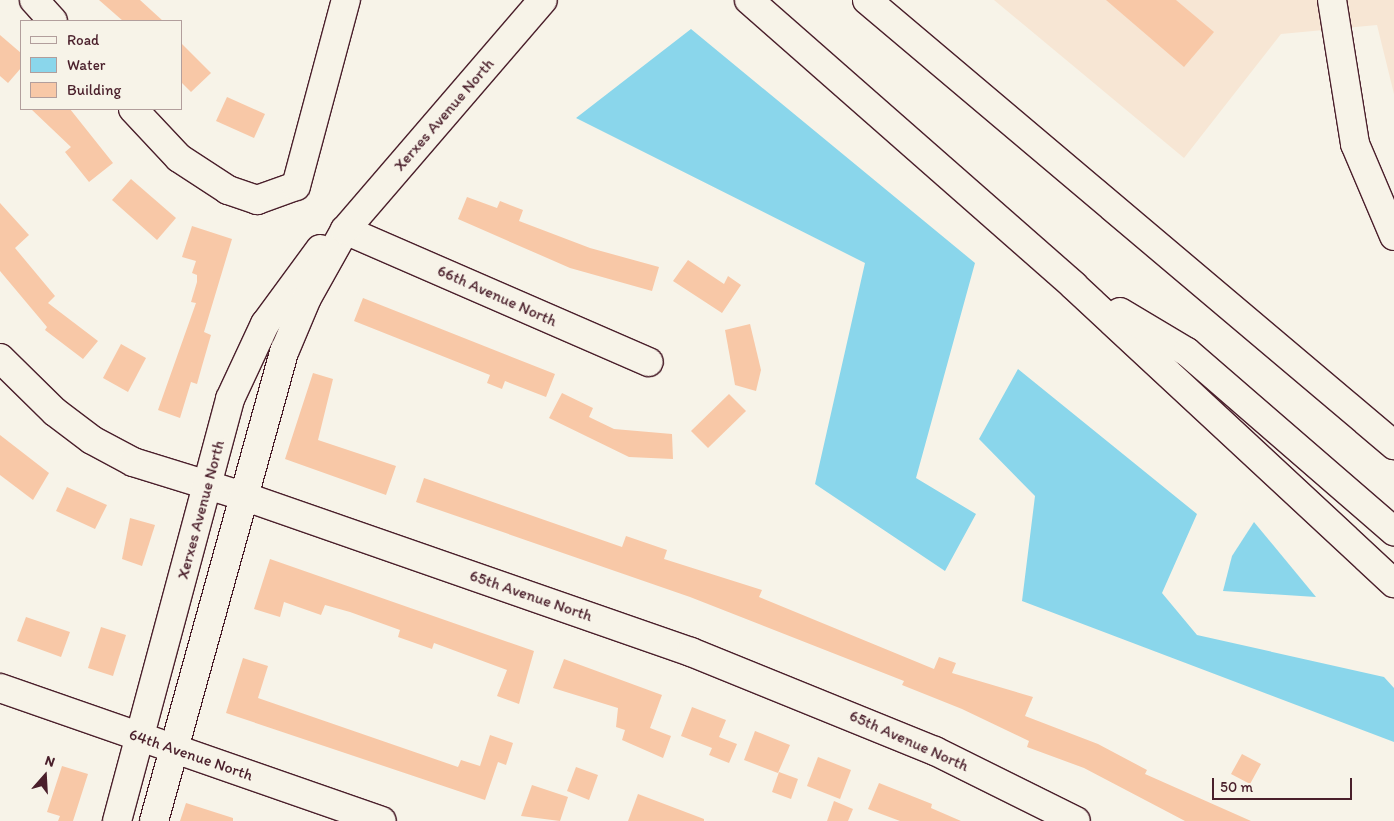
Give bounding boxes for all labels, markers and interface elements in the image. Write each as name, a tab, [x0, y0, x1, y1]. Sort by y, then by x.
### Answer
legend	[20, 20, 182, 110]
text: Road	[67, 31, 99, 49]
street label: Xerxes Avenue North	[390, 55, 498, 175]
text: Water	[67, 56, 105, 74]
text: Building	[67, 81, 121, 99]
street label: 66th Avenue North	[435, 261, 559, 331]
street label: Xerxes Avenue North	[173, 438, 229, 582]
street label: 65th Avenue North	[467, 566, 595, 626]
street label: 65th Avenue North	[847, 706, 971, 776]
street label: 64th Avenue North	[127, 725, 255, 785]
north arrow	[20, 751, 70, 801]
text: N	[43, 752, 57, 771]
scale bar	[1214, 768, 1354, 800]
text: 50 m	[1220, 778, 1253, 796]

